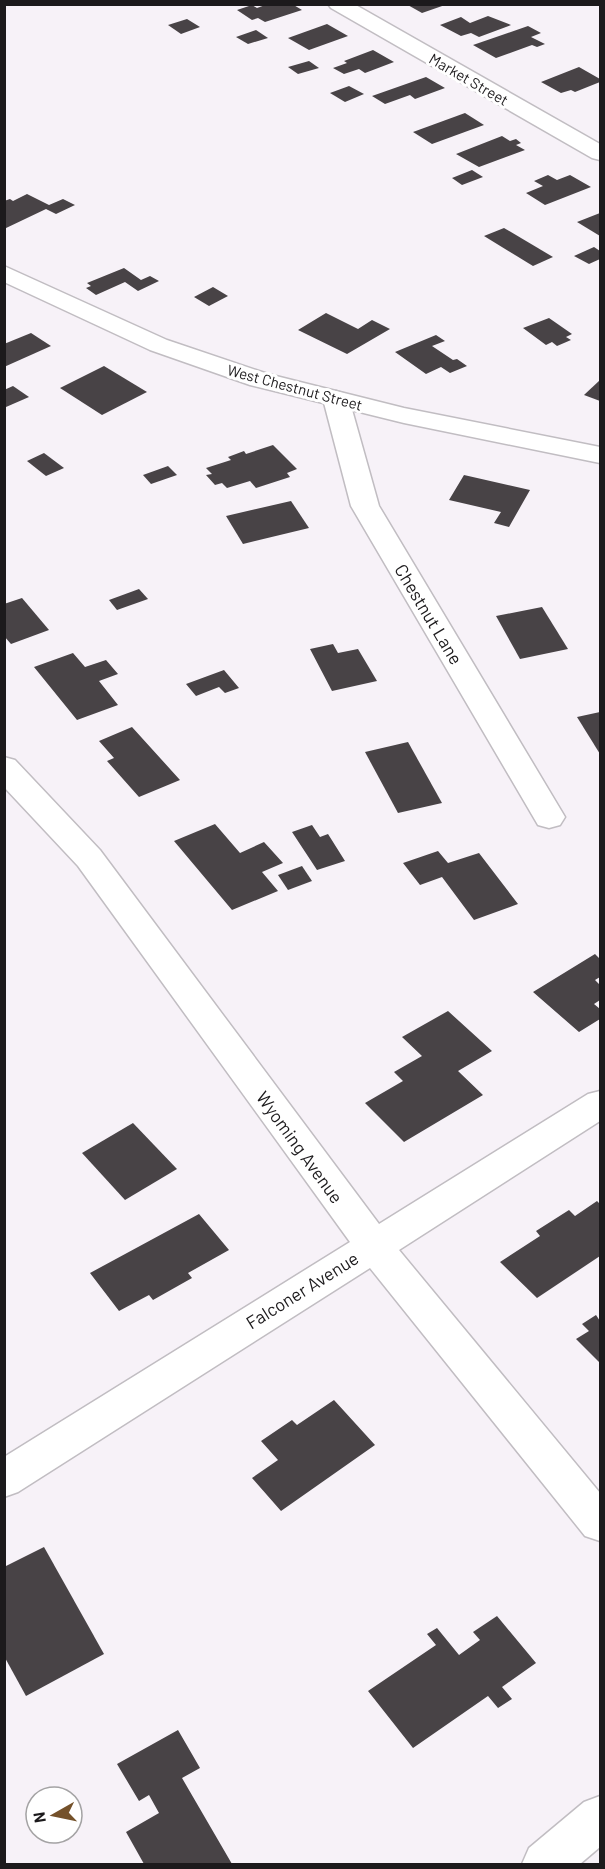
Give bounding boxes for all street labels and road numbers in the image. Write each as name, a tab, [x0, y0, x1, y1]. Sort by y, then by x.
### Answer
street label: Market Street	[426, 49, 512, 109]
street label: West Chestnut Street	[225, 360, 365, 414]
street label: Chestnut Lane	[390, 560, 468, 668]
street label: Wyoming Avenue	[252, 1087, 348, 1207]
street label: Falconer Avenue	[242, 1247, 362, 1333]

